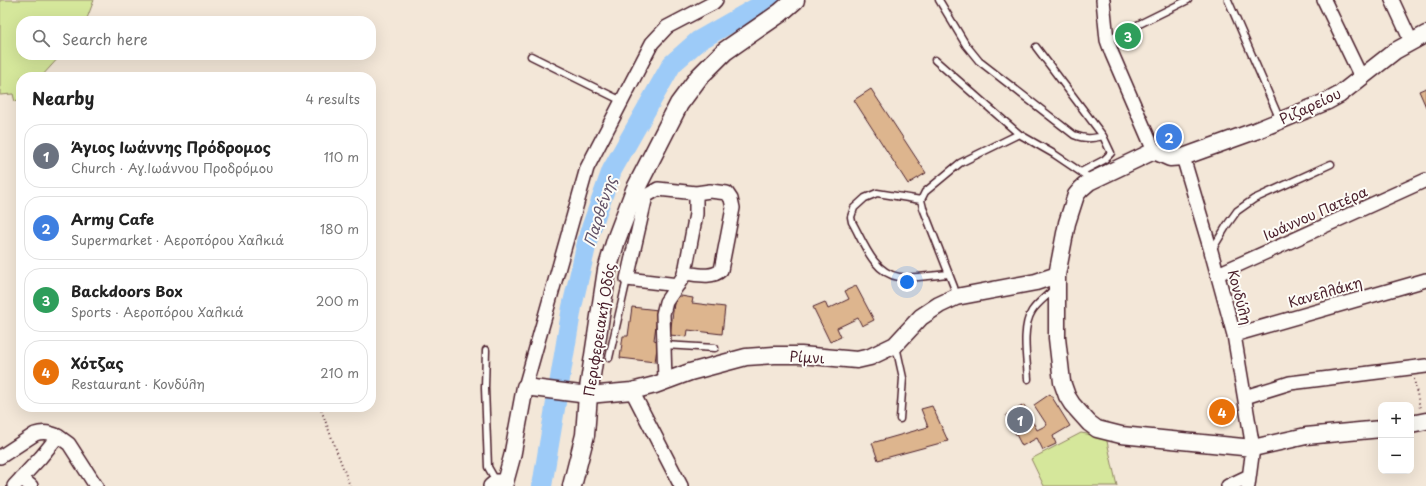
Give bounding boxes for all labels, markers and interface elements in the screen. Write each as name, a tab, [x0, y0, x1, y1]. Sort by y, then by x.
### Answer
search box	[16, 16, 376, 60]
pin: 3	[1115, 21, 1141, 51]
icon: search	[30, 27, 52, 49]
text: Search here	[62, 27, 148, 50]
street label: Ριζαρείου	[1276, 83, 1344, 129]
text: Nearby	[32, 85, 94, 111]
text: 4 results	[306, 89, 360, 108]
pin: 2	[1156, 122, 1182, 152]
text: Άγιος Ιωάννης Πρόδρομος	[71, 135, 271, 158]
text: 1	[43, 147, 49, 166]
text: 110 m	[324, 147, 359, 166]
text: Church · Αγ.Ιωάννου Προδρόμου	[71, 158, 273, 177]
water label: Παρθένης	[577, 172, 622, 249]
street label: Ιωάννου Πατέρα	[1259, 181, 1371, 245]
text: Army Cafe	[71, 207, 154, 230]
text: 2	[41, 219, 51, 238]
text: 180 m	[320, 219, 359, 238]
text: Supermarket · Αεροπόρου Χαλκιά	[71, 230, 284, 249]
street label: Περιφερειακή Οδός	[578, 262, 620, 398]
street label: Κονδύλη	[1223, 267, 1257, 327]
street label: Κανελλάκη	[1286, 271, 1364, 313]
your location	[897, 272, 917, 292]
text: Backdoors Box	[71, 279, 182, 302]
text: 3	[42, 291, 50, 310]
text: 200 m	[316, 291, 359, 310]
text: Sports · Αεροπόρου Χαλκιά	[71, 302, 244, 321]
street label: Ρίμνι	[789, 346, 825, 368]
text: Χότζας	[71, 351, 124, 374]
text: 4	[42, 363, 50, 382]
text: 210 m	[320, 363, 359, 382]
text: Restaurant · Κονδύλη	[71, 374, 205, 393]
pin: 4	[1209, 397, 1235, 427]
map controls	[1378, 402, 1414, 474]
button: +	[1378, 402, 1414, 438]
pin: 1	[1007, 405, 1033, 435]
button: −	[1378, 438, 1414, 474]

